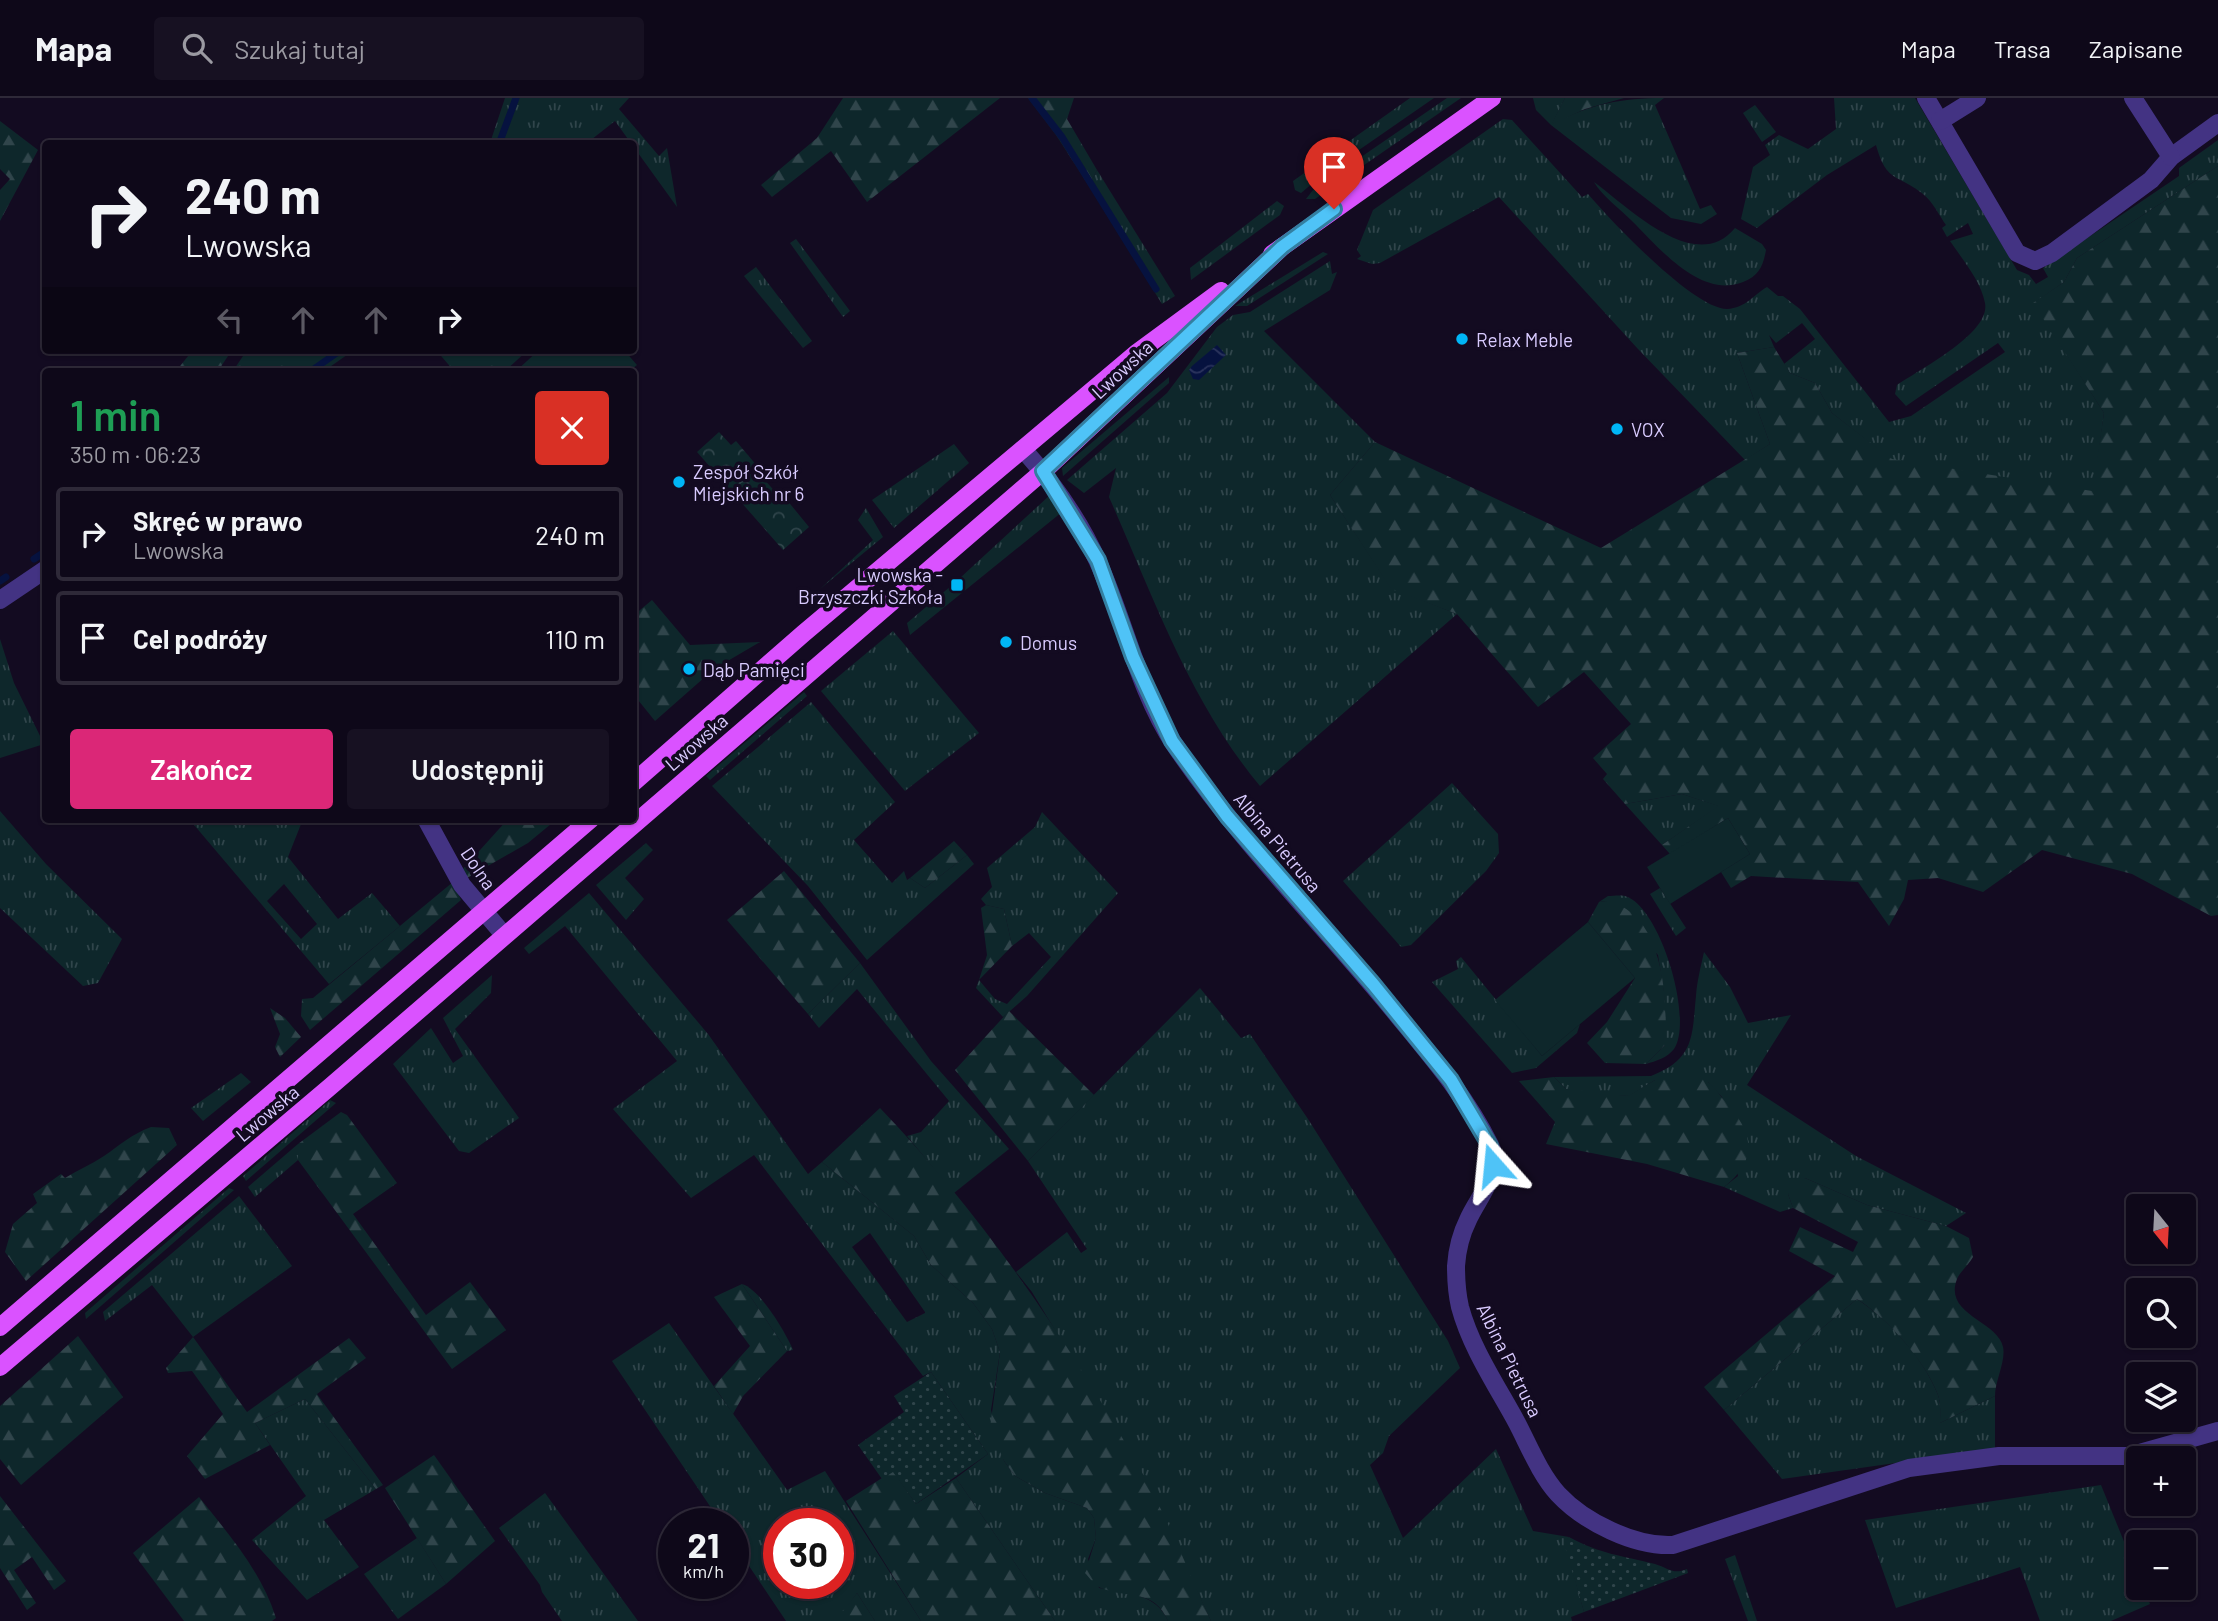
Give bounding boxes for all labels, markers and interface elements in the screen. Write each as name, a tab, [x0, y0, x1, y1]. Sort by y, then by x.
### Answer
search box	[154, 17, 644, 80]
text: Mapa	[35, 28, 112, 68]
icon: search	[178, 29, 216, 67]
text: Szukaj tutaj	[234, 33, 365, 64]
text: Mapa	[1901, 34, 1956, 63]
text: Trasa	[1994, 34, 2051, 63]
text: Zapisane	[2089, 34, 2183, 63]
pin	[1304, 137, 1364, 209]
icon: arrive	[1315, 148, 1353, 186]
text: 240 m	[185, 165, 321, 224]
icon: right	[70, 168, 161, 259]
text: Lwowska	[185, 225, 312, 263]
icon: left	[211, 301, 249, 339]
icon: ahead	[284, 301, 322, 339]
icon: ahead	[357, 301, 395, 339]
icon: right	[430, 301, 468, 339]
place label: Relax Meble	[1476, 328, 1573, 351]
marker: Relax Meble	[1454, 331, 1470, 347]
street label: Lwowska	[1087, 335, 1157, 403]
text: 1 min	[70, 389, 162, 439]
button: close	[535, 391, 609, 465]
place label: VOX	[1631, 418, 1665, 441]
marker: VOX	[1609, 421, 1625, 437]
text: 350 m · 06:23	[70, 440, 201, 468]
place label: Zespół Szkół Miejskich nr 6	[693, 460, 804, 505]
marker: Zespół Szkół Miejskich nr 6	[671, 474, 687, 490]
text: Skręć w prawo	[133, 505, 303, 536]
icon: right	[74, 515, 112, 553]
text: 240 m	[535, 519, 605, 550]
text: Lwowska	[133, 536, 224, 564]
place label: Lwowska - Brzyszczki Szkoła	[798, 563, 943, 608]
marker: Lwowska - Brzyszczki Szkoła	[949, 577, 965, 593]
icon: arrive	[74, 619, 112, 657]
text: Cel podróży	[133, 623, 267, 654]
text: 110 m	[545, 623, 605, 654]
place label: Domus	[1020, 631, 1077, 654]
marker: Domus	[998, 634, 1014, 650]
place label: Dąb Pamięci	[703, 658, 805, 681]
marker: Dąb Pamięci	[681, 661, 697, 677]
street label: Lwowska	[660, 709, 732, 775]
button: Zakończ	[70, 729, 333, 809]
button: Udostępnij	[347, 729, 609, 809]
street label: Albina Pietrusa	[1229, 787, 1327, 897]
street label: Dolna	[456, 842, 502, 894]
street label: Lwowska	[231, 1080, 303, 1146]
position arrow	[1456, 1128, 1530, 1202]
north arrow	[2126, 1194, 2196, 1264]
map controls	[2126, 1194, 2196, 1600]
button: search	[2126, 1278, 2196, 1348]
street label: Albina Pietrusa	[1473, 1299, 1547, 1421]
button: layers	[2126, 1362, 2196, 1432]
button: +	[2126, 1446, 2196, 1516]
speed limit sign: 30	[763, 1508, 854, 1599]
text: 21	[688, 1523, 719, 1565]
button: −	[2126, 1530, 2196, 1600]
text: km/h	[683, 1560, 724, 1582]

